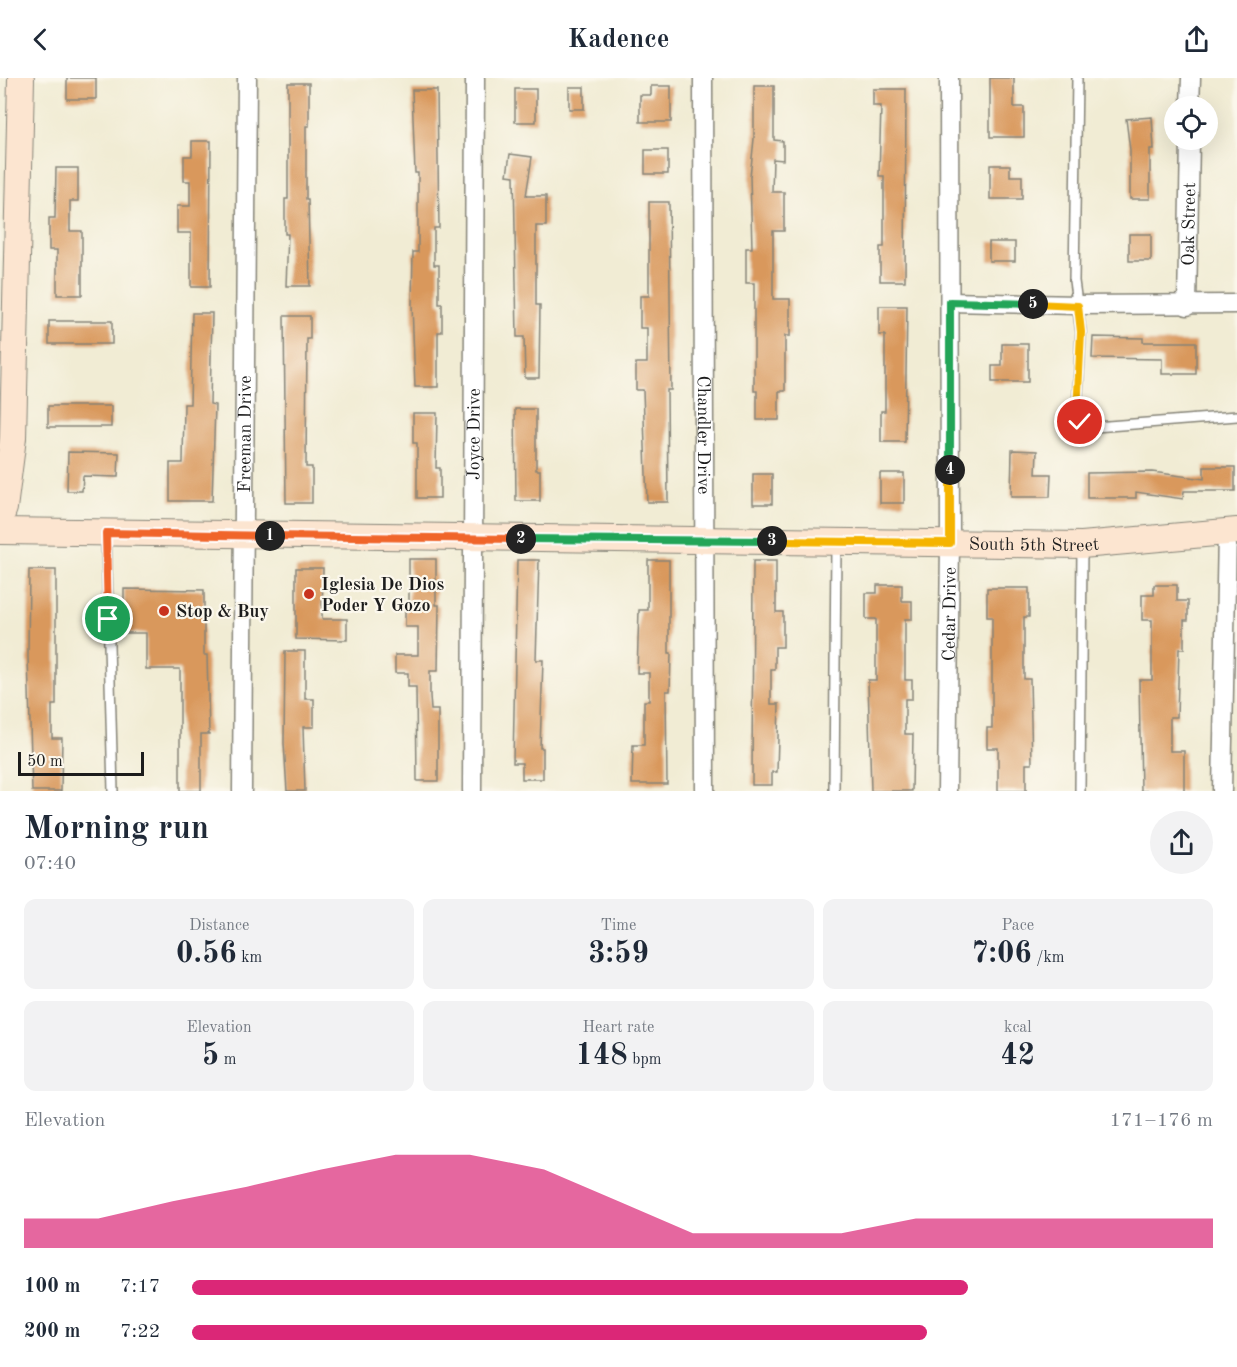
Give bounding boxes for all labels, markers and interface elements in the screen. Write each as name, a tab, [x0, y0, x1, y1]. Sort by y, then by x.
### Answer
icon: back	[24, 23, 57, 56]
icon: share	[1180, 23, 1213, 56]
text: Kadence	[567, 26, 670, 53]
map controls	[1164, 96, 1218, 150]
button: locate	[1164, 96, 1218, 150]
street label: Oak Street	[1180, 182, 1199, 266]
pin: 5	[1018, 289, 1048, 319]
text: 5	[1028, 296, 1038, 312]
street label: Freeman Drive	[236, 375, 255, 493]
street label: Chandler Drive	[694, 376, 712, 494]
street label: Joyce Drive	[465, 388, 484, 480]
pin	[1054, 396, 1105, 447]
icon: check	[1063, 405, 1096, 438]
pin: 4	[935, 455, 965, 485]
text: 4	[945, 462, 955, 478]
pin: 1	[255, 521, 285, 551]
pin: 2	[506, 524, 536, 554]
pin: 3	[757, 526, 787, 556]
text: 1	[265, 528, 275, 544]
text: 2	[516, 531, 526, 547]
text: 3	[767, 533, 777, 549]
street label: South 5th Street	[969, 536, 1100, 555]
street label: Cedar Drive	[941, 567, 960, 661]
place label: Iglesia De Dios Poder Y Gozo	[321, 576, 444, 615]
marker: Iglesia De Dios Poder Y Gozo	[302, 587, 316, 601]
pin	[82, 593, 133, 644]
icon: arrive	[91, 602, 124, 635]
place label: Stop & Buy	[176, 603, 269, 621]
marker: Stop & Buy	[157, 604, 171, 618]
scale bar	[18, 749, 144, 776]
text: 50 m	[27, 754, 63, 770]
button: share	[1150, 811, 1213, 874]
text: Morning run	[24, 813, 209, 846]
text: 07:40	[24, 854, 76, 874]
text: Distance	[189, 918, 249, 934]
text: Time	[601, 918, 636, 934]
text: Pace	[1002, 918, 1034, 934]
text: 0.56	[176, 939, 237, 969]
text: 3:59	[588, 939, 649, 969]
text: 7:06	[971, 939, 1032, 969]
text: km	[237, 950, 262, 966]
text: /km	[1032, 950, 1064, 966]
text: Elevation	[187, 1020, 252, 1036]
text: Heart rate	[583, 1020, 654, 1036]
text: kcal	[1004, 1020, 1032, 1036]
text: 5	[202, 1041, 219, 1071]
text: 148	[576, 1041, 628, 1071]
text: 42	[1000, 1041, 1035, 1071]
text: m	[219, 1052, 236, 1068]
text: bpm	[628, 1052, 661, 1068]
text: Elevation	[24, 1111, 105, 1131]
text: 171–176 m	[1110, 1111, 1213, 1131]
text: 100 m	[24, 1277, 80, 1297]
text: 7:17	[120, 1277, 160, 1297]
text: 200 m	[24, 1322, 80, 1342]
text: 7:22	[120, 1322, 160, 1342]

